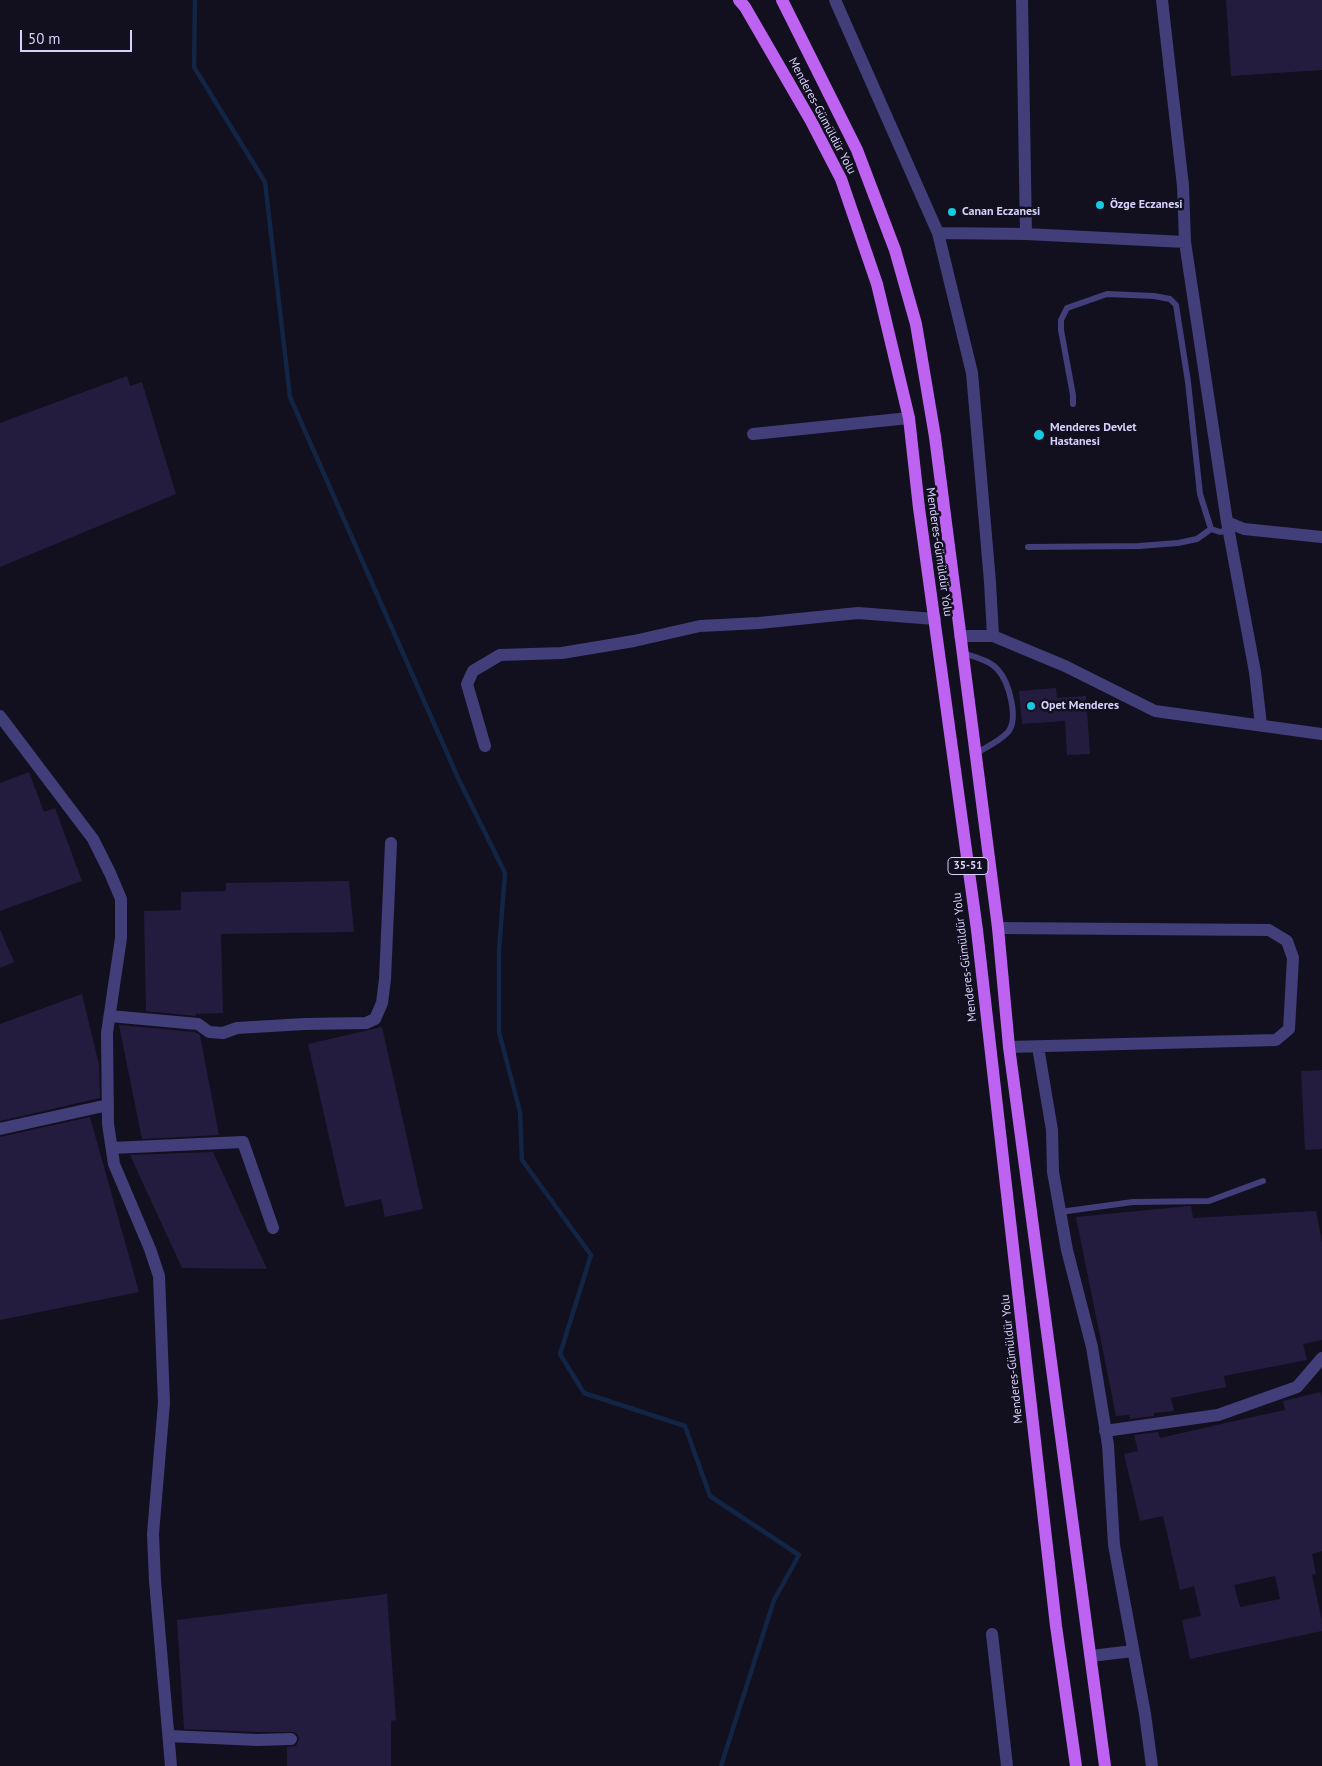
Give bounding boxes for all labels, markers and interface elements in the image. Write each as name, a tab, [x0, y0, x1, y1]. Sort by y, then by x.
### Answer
scale bar	[22, 20, 135, 52]
text: 50 m	[28, 29, 61, 48]
street label: Menderes-Gümüldür Yolu	[785, 55, 859, 177]
place label: Özge Eczanesi	[1110, 198, 1183, 212]
marker: Özge Eczanesi	[1094, 199, 1106, 211]
place label: Canan Eczanesi	[962, 205, 1040, 219]
marker: Canan Eczanesi	[946, 206, 958, 218]
place label: Menderes Devlet Hastanesi	[1050, 421, 1136, 449]
marker: Menderes Devlet Hastanesi	[1032, 428, 1046, 442]
street label: Menderes-Gümüldür Yolu	[923, 487, 955, 617]
place label: Opet Menderes	[1041, 699, 1119, 713]
marker: Opet Menderes	[1025, 700, 1037, 712]
road number: 35-51	[948, 858, 988, 874]
street label: Menderes-Gümüldür Yolu	[950, 892, 980, 1022]
street label: Menderes-Gümüldür Yolu	[998, 1294, 1026, 1424]

